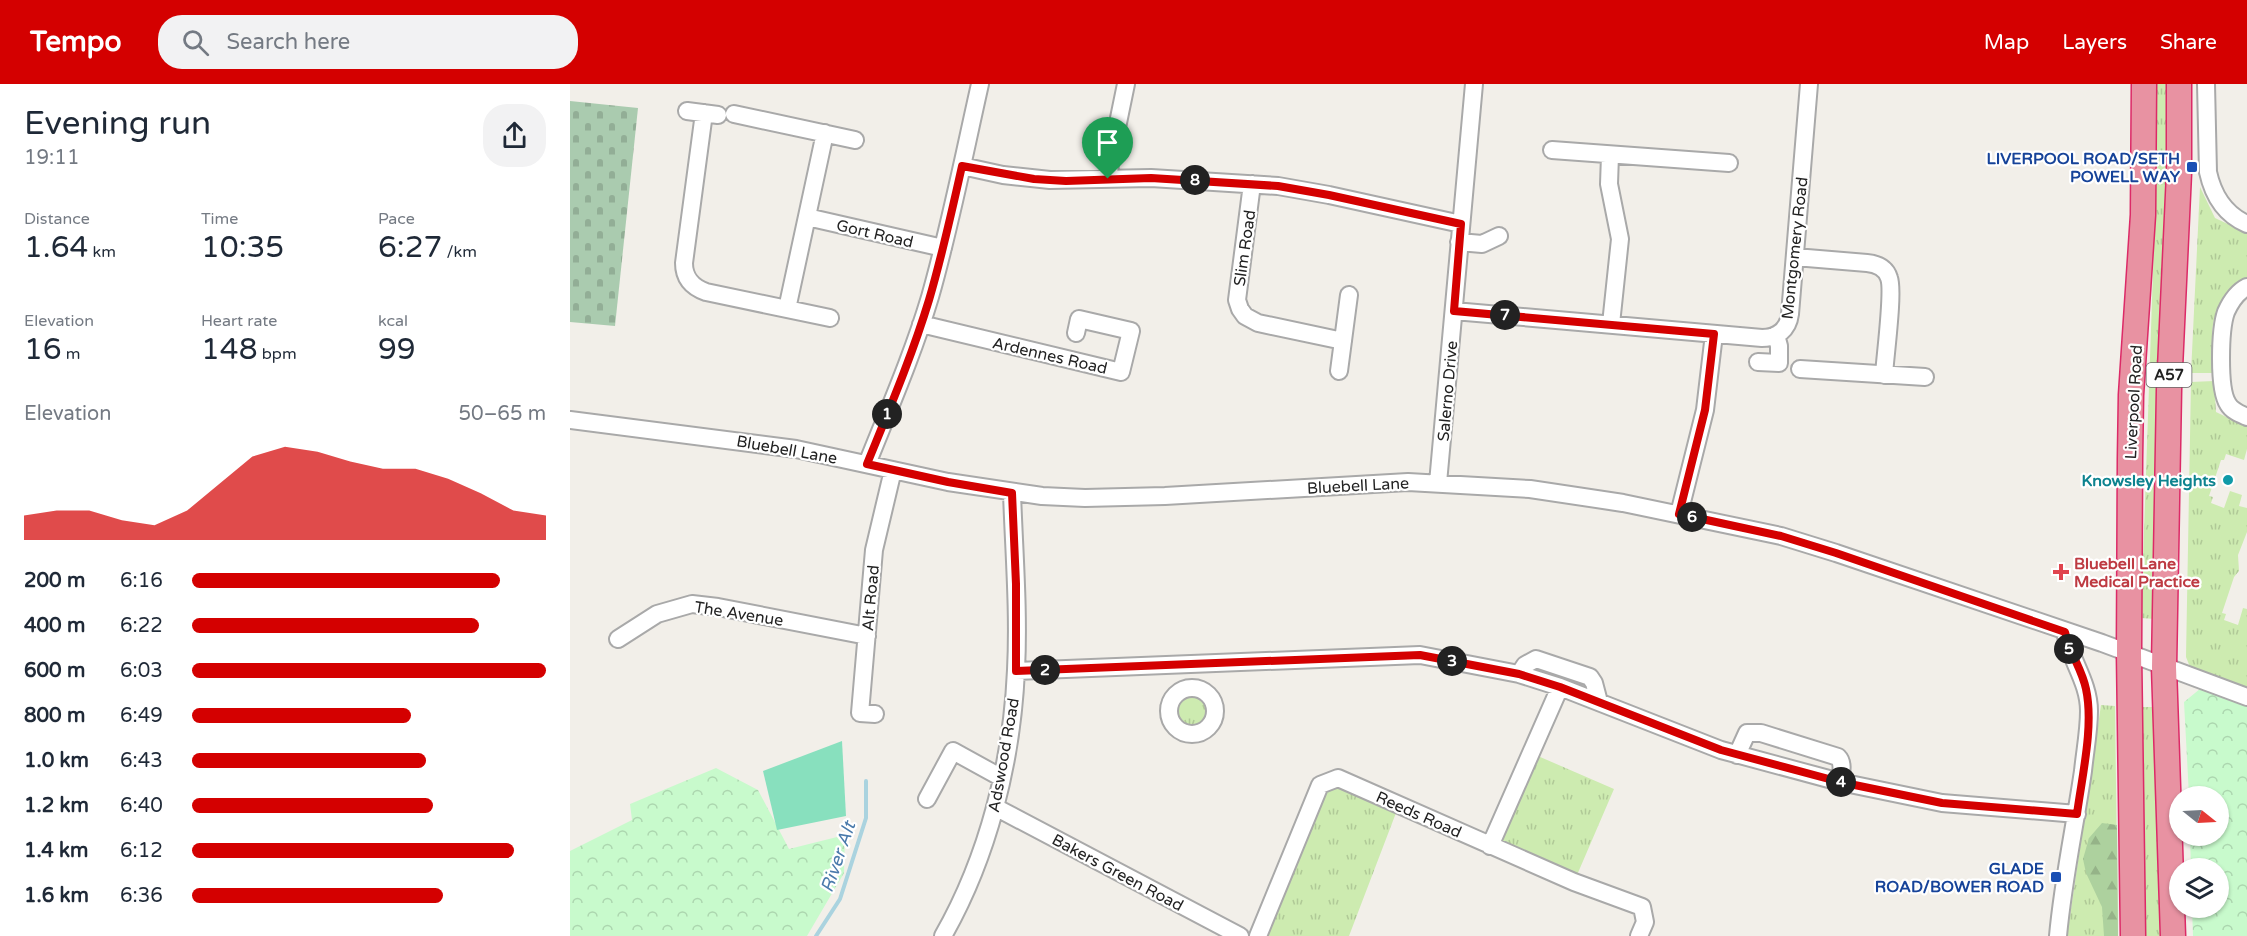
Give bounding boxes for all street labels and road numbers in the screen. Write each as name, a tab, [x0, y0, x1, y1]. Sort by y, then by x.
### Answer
street label: Montgomery Road	[1778, 176, 1812, 320]
street label: Slim Road	[1230, 209, 1260, 288]
street label: Gort Road	[834, 215, 915, 253]
street label: Ardennes Road	[990, 333, 1109, 379]
street label: Salerno Drive	[1434, 340, 1462, 442]
street label: Liverpool Road	[2121, 344, 2147, 460]
road number: A57	[2146, 363, 2192, 387]
street label: Bluebell Lane	[735, 431, 839, 469]
street label: Bluebell Lane	[1307, 473, 1410, 499]
street label: Alt Road	[858, 564, 884, 632]
street label: The Avenue	[693, 597, 785, 631]
street label: Adswood Road	[984, 696, 1024, 814]
street label: Reeds Road	[1373, 787, 1465, 843]
street label: Bakers Green Road	[1048, 830, 1187, 916]

